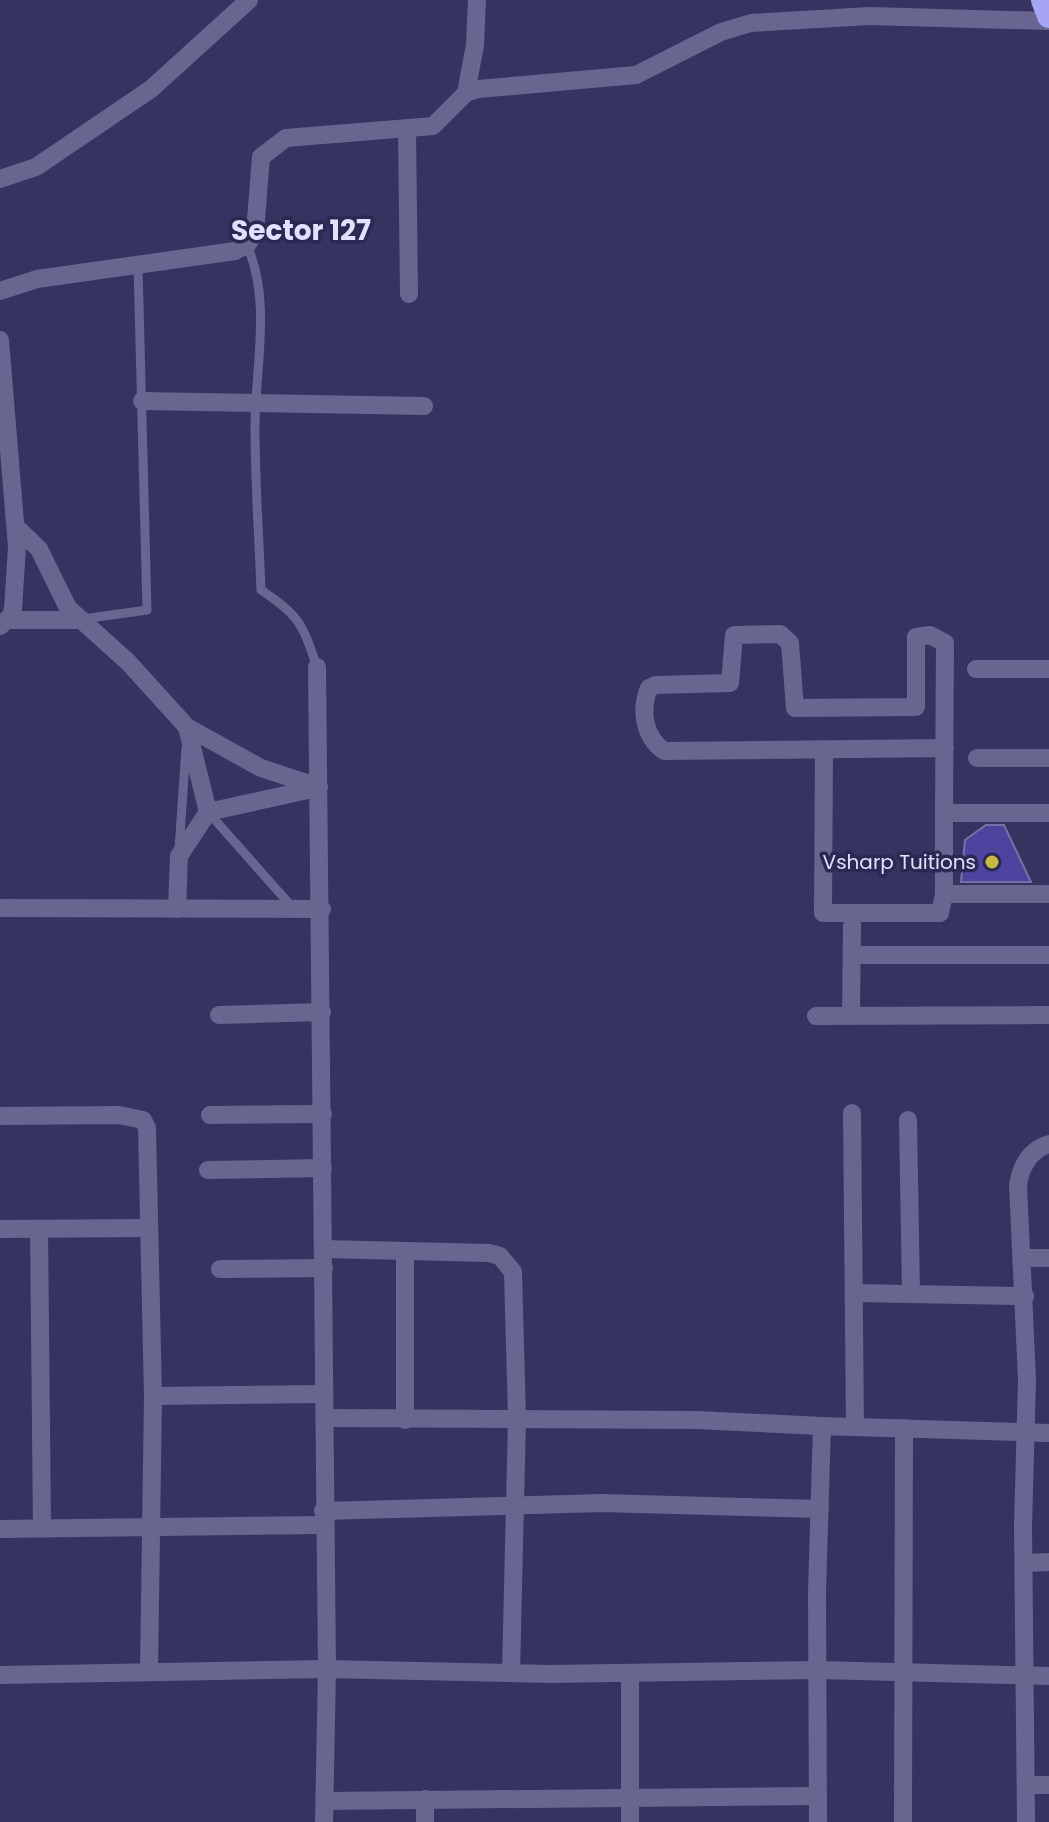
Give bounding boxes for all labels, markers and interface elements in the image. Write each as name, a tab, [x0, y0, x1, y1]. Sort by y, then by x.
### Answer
district label: Sector 127	[231, 211, 371, 250]
place label: Vsharp Tuitions	[823, 848, 976, 876]
marker: Vsharp Tuitions	[983, 853, 1001, 871]

